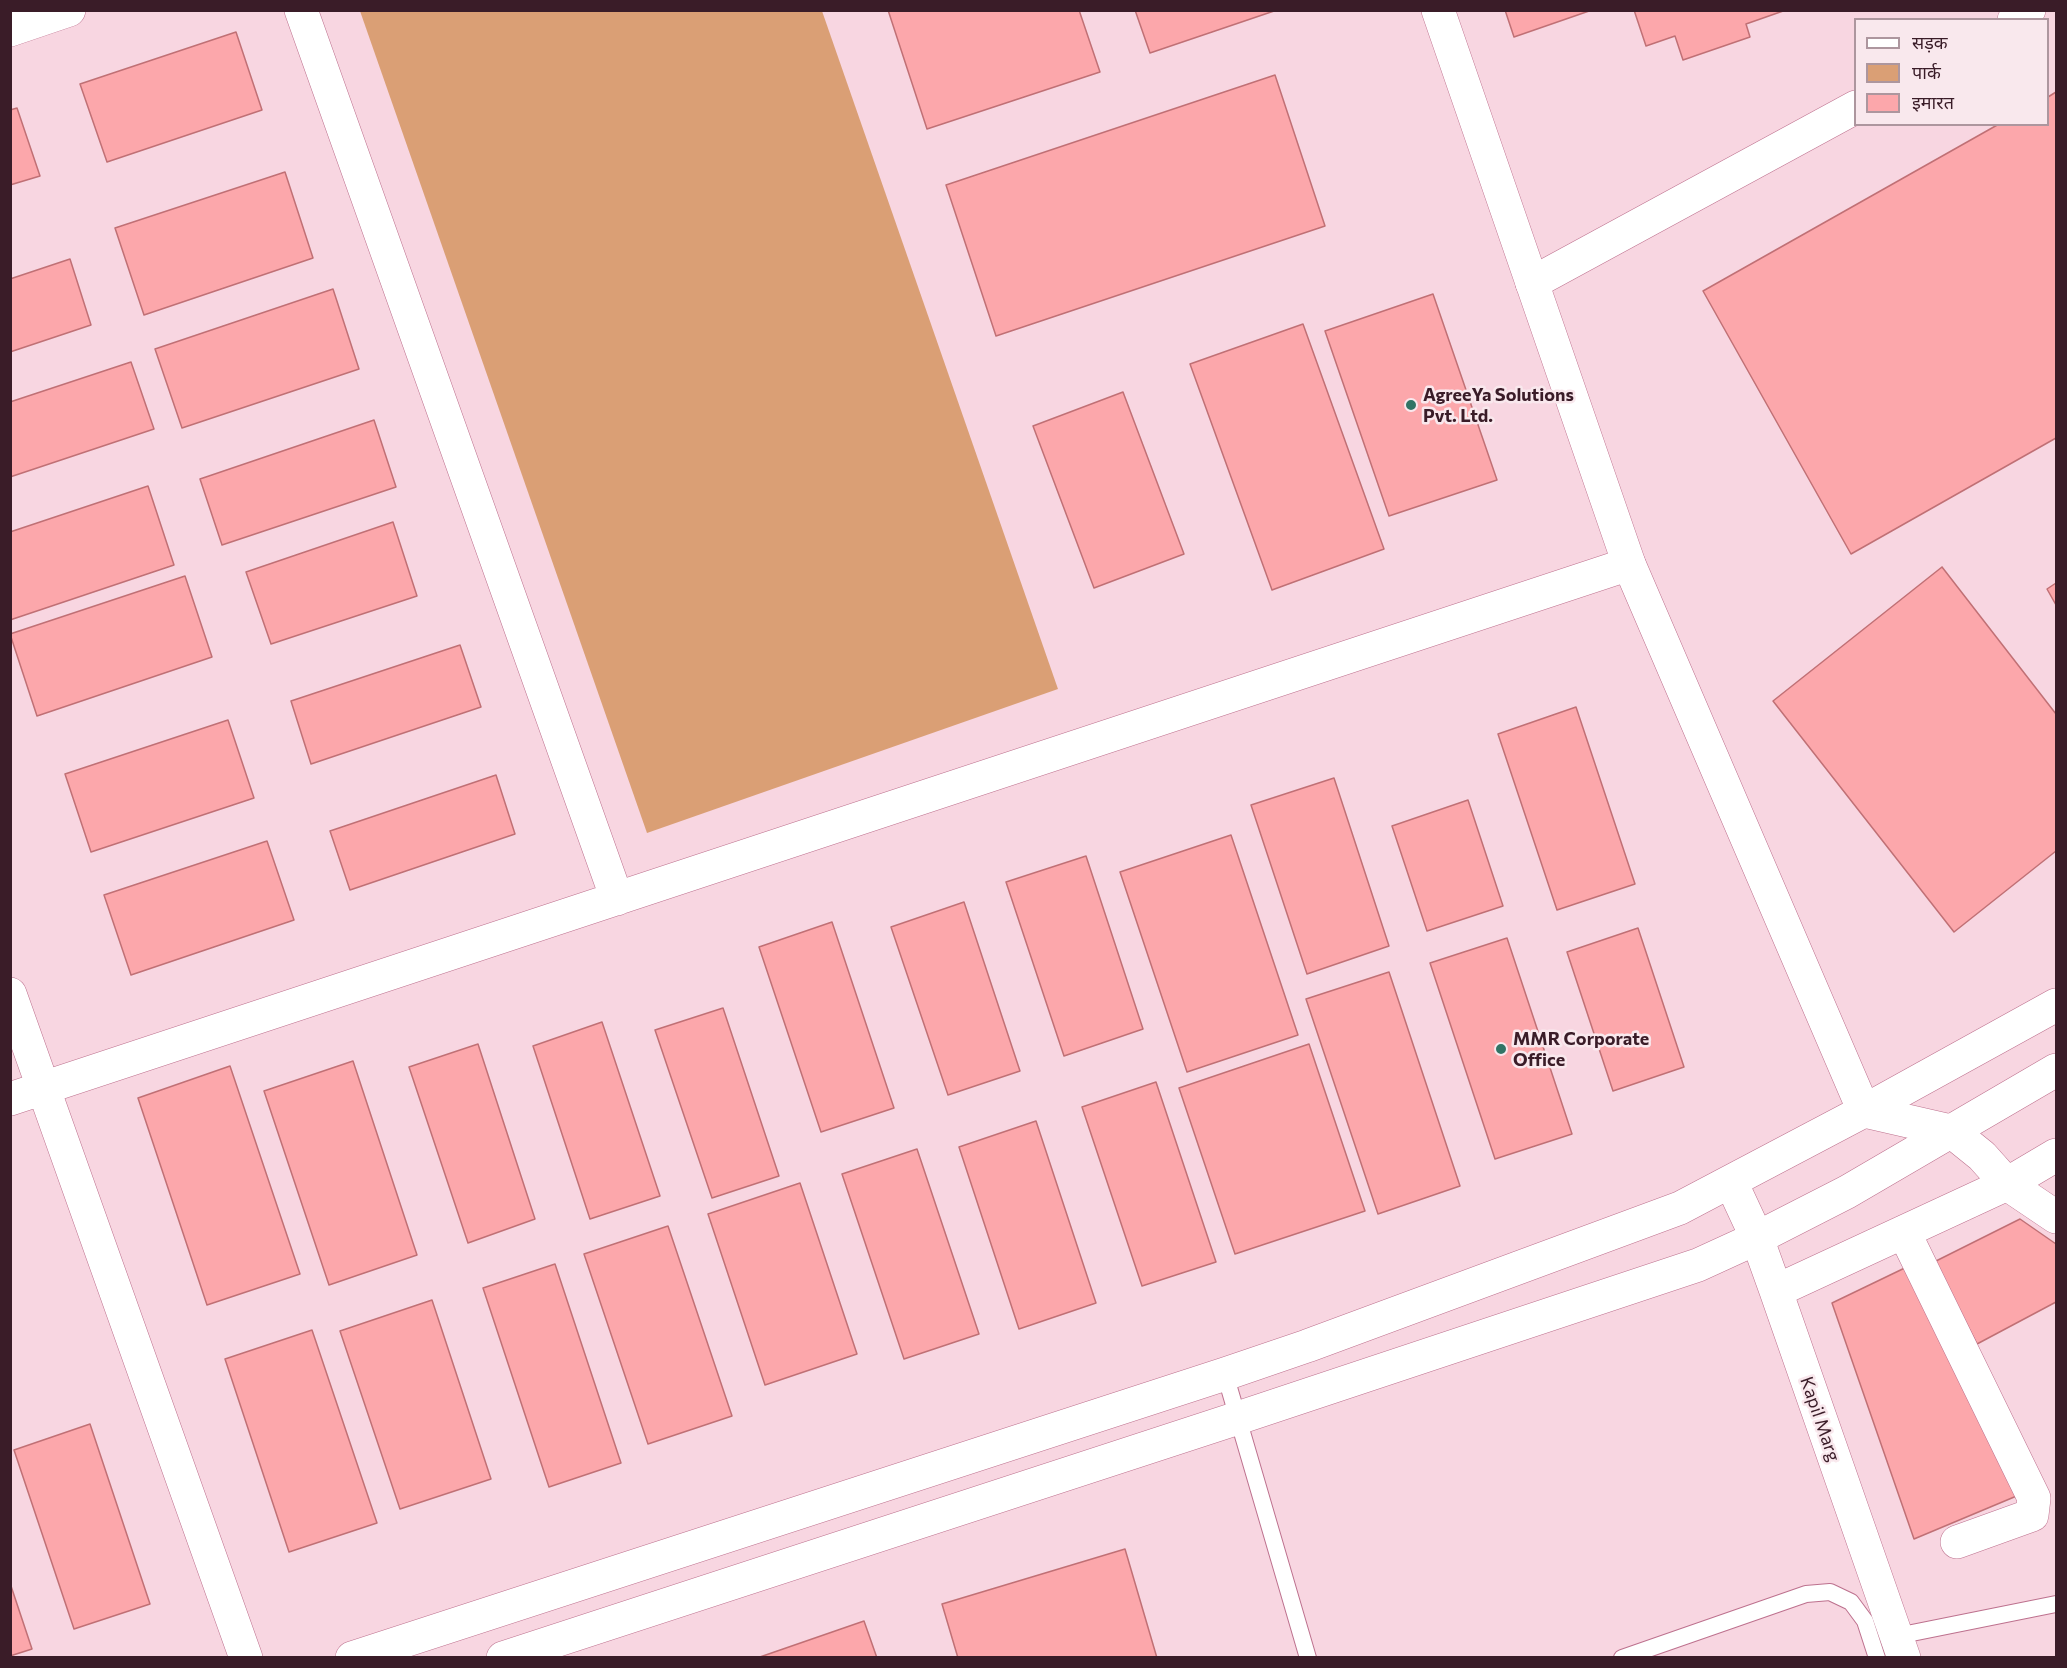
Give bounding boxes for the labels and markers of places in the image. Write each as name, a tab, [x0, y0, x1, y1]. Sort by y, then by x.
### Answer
place label: AgreeYa Solutions Pvt. Ltd.	[1423, 384, 1574, 426]
marker: AgreeYa Solutions Pvt. Ltd.	[1404, 398, 1418, 412]
place label: MMR Corporate Office	[1513, 1028, 1649, 1070]
marker: MMR Corporate Office	[1494, 1042, 1508, 1056]

